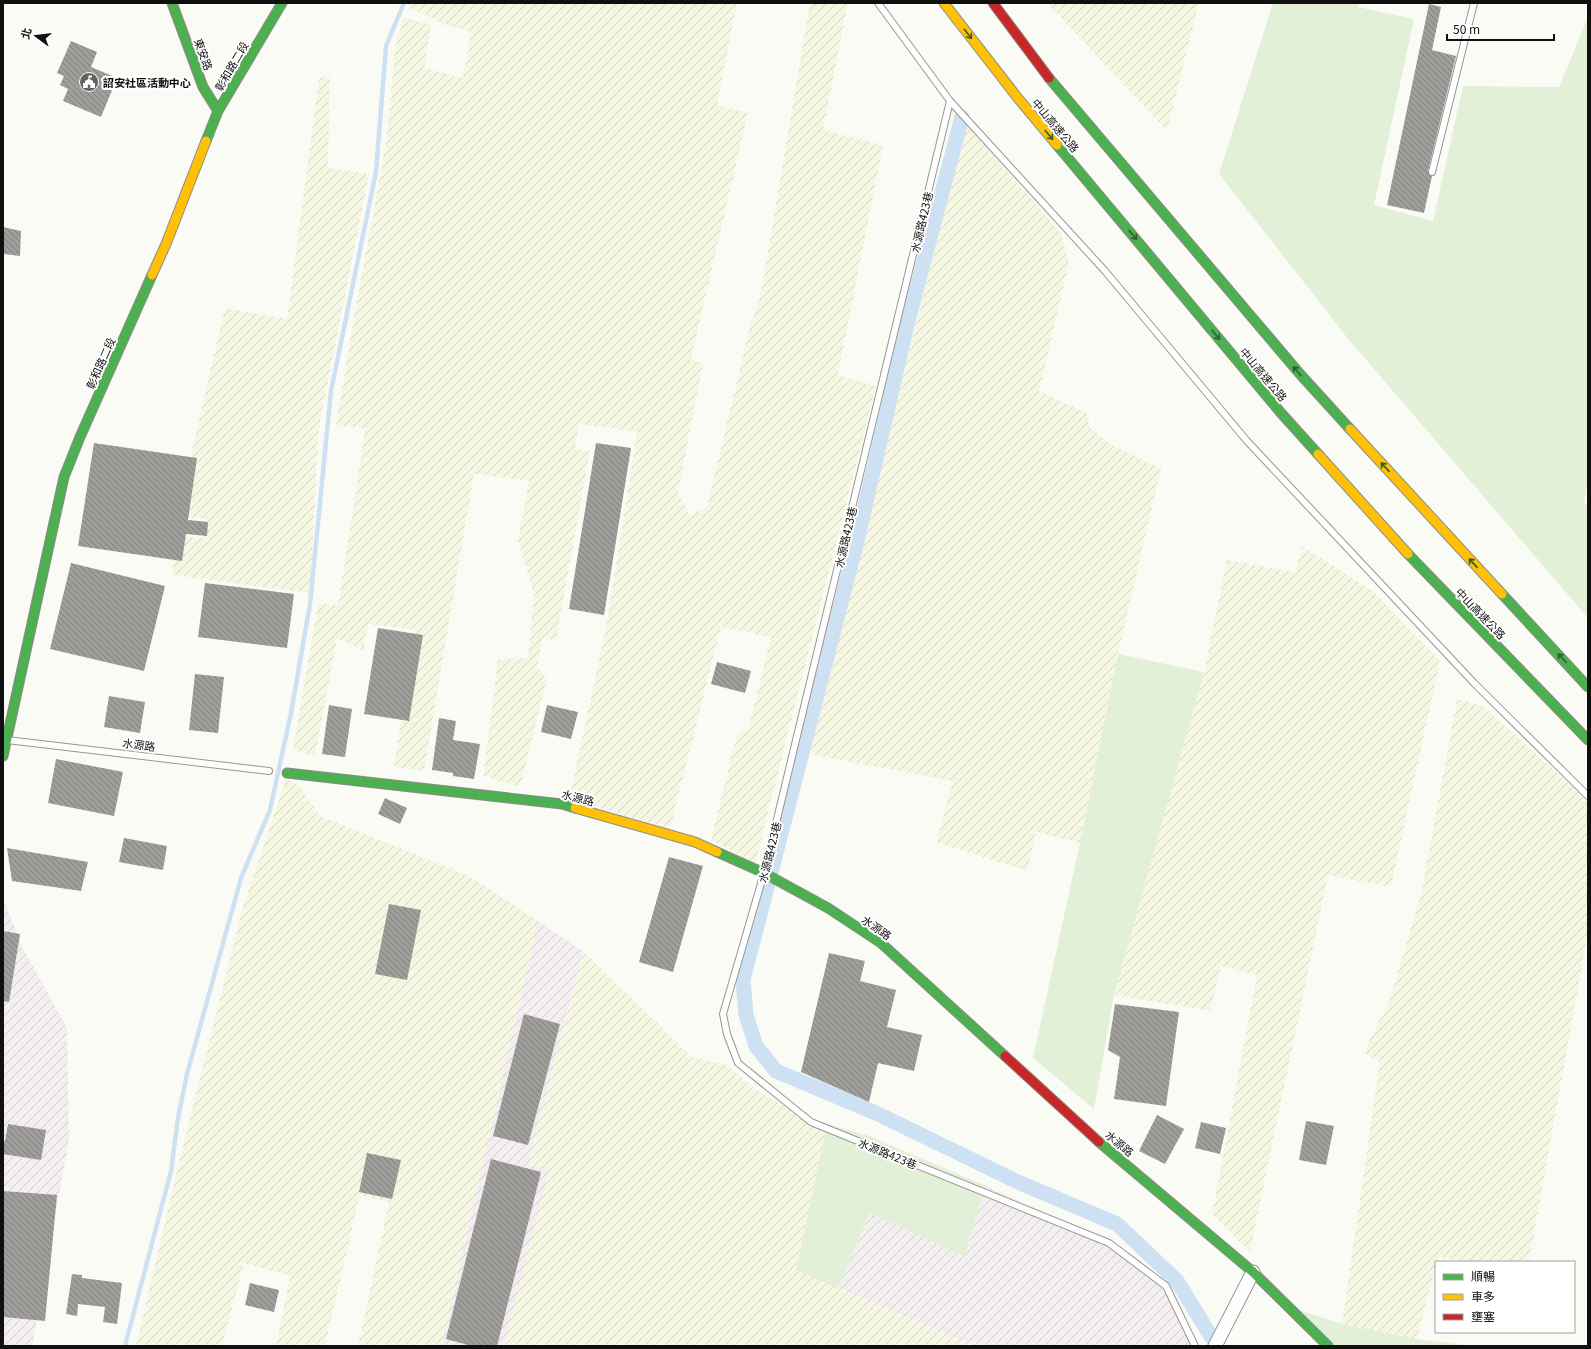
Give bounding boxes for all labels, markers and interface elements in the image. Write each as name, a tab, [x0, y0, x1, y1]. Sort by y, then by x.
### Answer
north arrow	[16, 16, 56, 56]
scale bar	[1447, 16, 1554, 42]
text: 50 m	[1453, 20, 1480, 37]
text: 北	[16, 26, 35, 41]
one-way arrow	[963, 28, 972, 39]
street label: 東安路	[191, 36, 217, 72]
street label: 彰和路二段	[210, 38, 252, 94]
public building icon: 詔安社區活動中心	[78, 71, 100, 93]
place label: 詔安社區活動中心	[103, 74, 191, 90]
street label: 中山高速公路	[1029, 95, 1083, 155]
one-way arrow	[1045, 130, 1054, 141]
street label: 水源路423巷	[906, 190, 936, 254]
one-way arrow	[1128, 230, 1137, 240]
one-way arrow	[1211, 329, 1220, 340]
street label: 彰和路二段	[82, 335, 118, 391]
street label: 中山高速公路	[1237, 344, 1291, 404]
one-way arrow	[1293, 366, 1302, 377]
one-way arrow	[1381, 462, 1390, 472]
street label: 水源路423巷	[830, 505, 860, 569]
one-way arrow	[1469, 558, 1478, 568]
street label: 中山高速公路	[1452, 584, 1510, 642]
one-way arrow	[1557, 653, 1566, 663]
street label: 水源路	[122, 734, 156, 754]
street label: 水源路	[560, 785, 596, 809]
street label: 水源路423巷	[754, 820, 784, 884]
street label: 水源路	[859, 911, 895, 943]
street label: 水源路	[1102, 1126, 1138, 1160]
street label: 水源路423巷	[856, 1134, 920, 1172]
legend	[1435, 1261, 1575, 1333]
text: 順暢	[1471, 1267, 1495, 1284]
text: 車多	[1471, 1287, 1495, 1304]
text: 壅塞	[1471, 1307, 1495, 1324]

